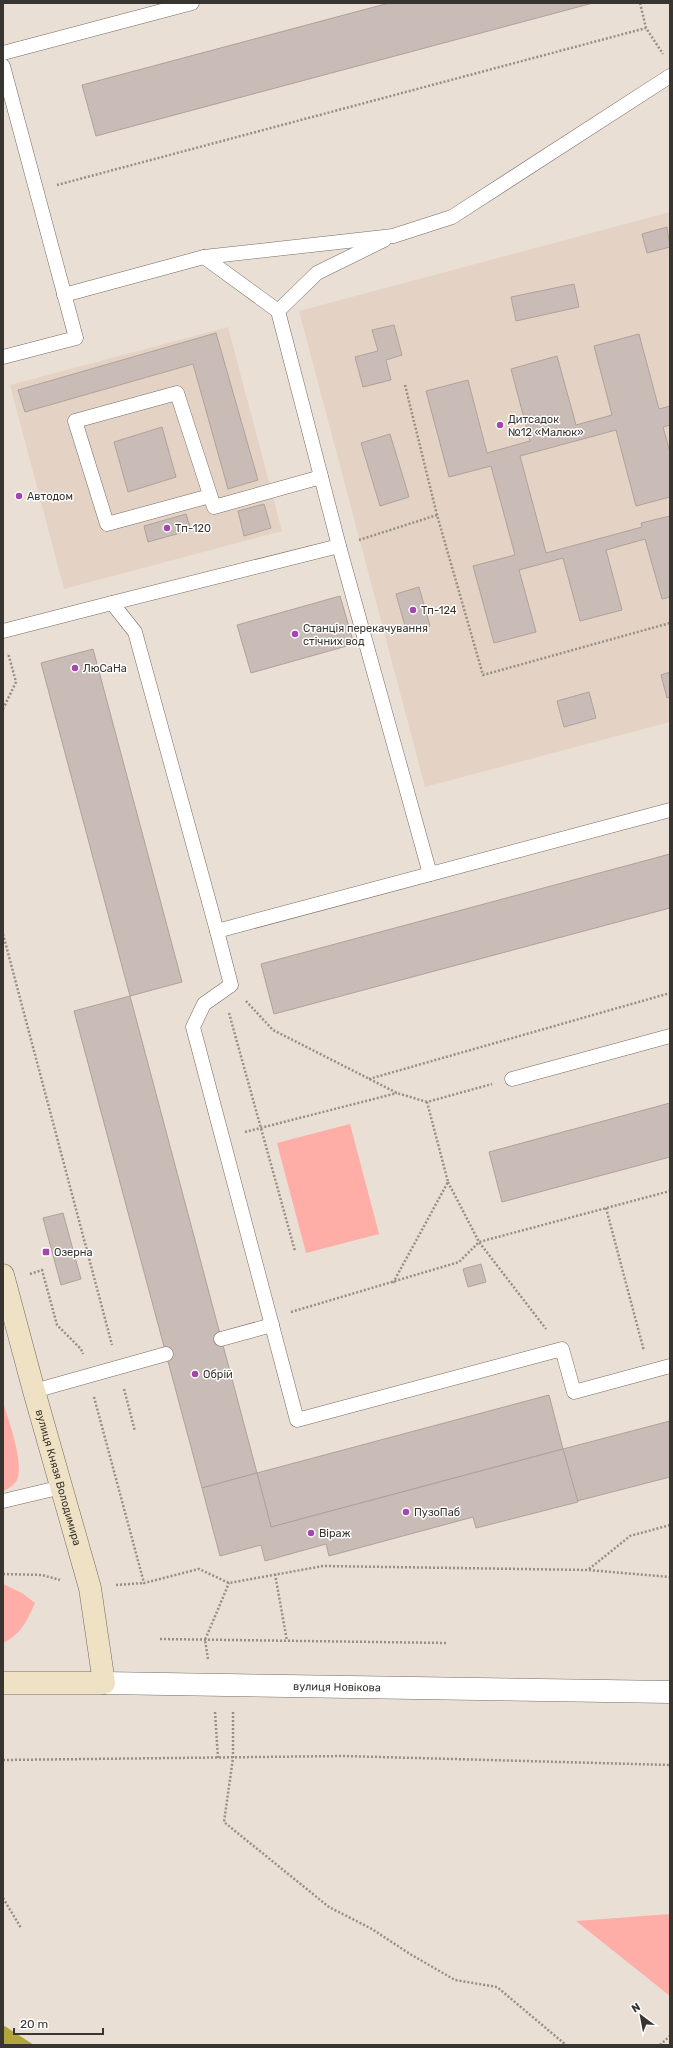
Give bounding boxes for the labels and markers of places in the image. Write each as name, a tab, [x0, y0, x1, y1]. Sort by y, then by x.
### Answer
place label: Дитсадок №12 «Малюк»	[508, 413, 584, 439]
marker: Дитсадок №12 «Малюк»	[495, 420, 505, 430]
place label: Автодом	[27, 490, 73, 503]
marker: Автодом	[14, 491, 24, 501]
place label: Тп-120	[175, 522, 211, 535]
marker: Тп-120	[162, 523, 172, 533]
place label: Тп-124	[421, 604, 457, 617]
marker: Тп-124	[408, 605, 418, 615]
place label: Станція перекачування стічних вод	[303, 622, 428, 648]
marker: Станція перекачування стічних вод	[290, 629, 300, 639]
place label: ЛюСаНа	[83, 662, 127, 675]
marker: ЛюСаНа	[70, 663, 80, 673]
place label: Озерна	[54, 1246, 93, 1259]
marker: Озерна	[41, 1247, 51, 1257]
place label: Обрiй	[203, 1368, 233, 1381]
marker: Обрiй	[190, 1369, 200, 1379]
place label: ПузоПаб	[414, 1506, 460, 1519]
marker: ПузоПаб	[401, 1507, 411, 1517]
place label: Віраж	[319, 1527, 351, 1540]
marker: Віраж	[306, 1528, 316, 1538]

